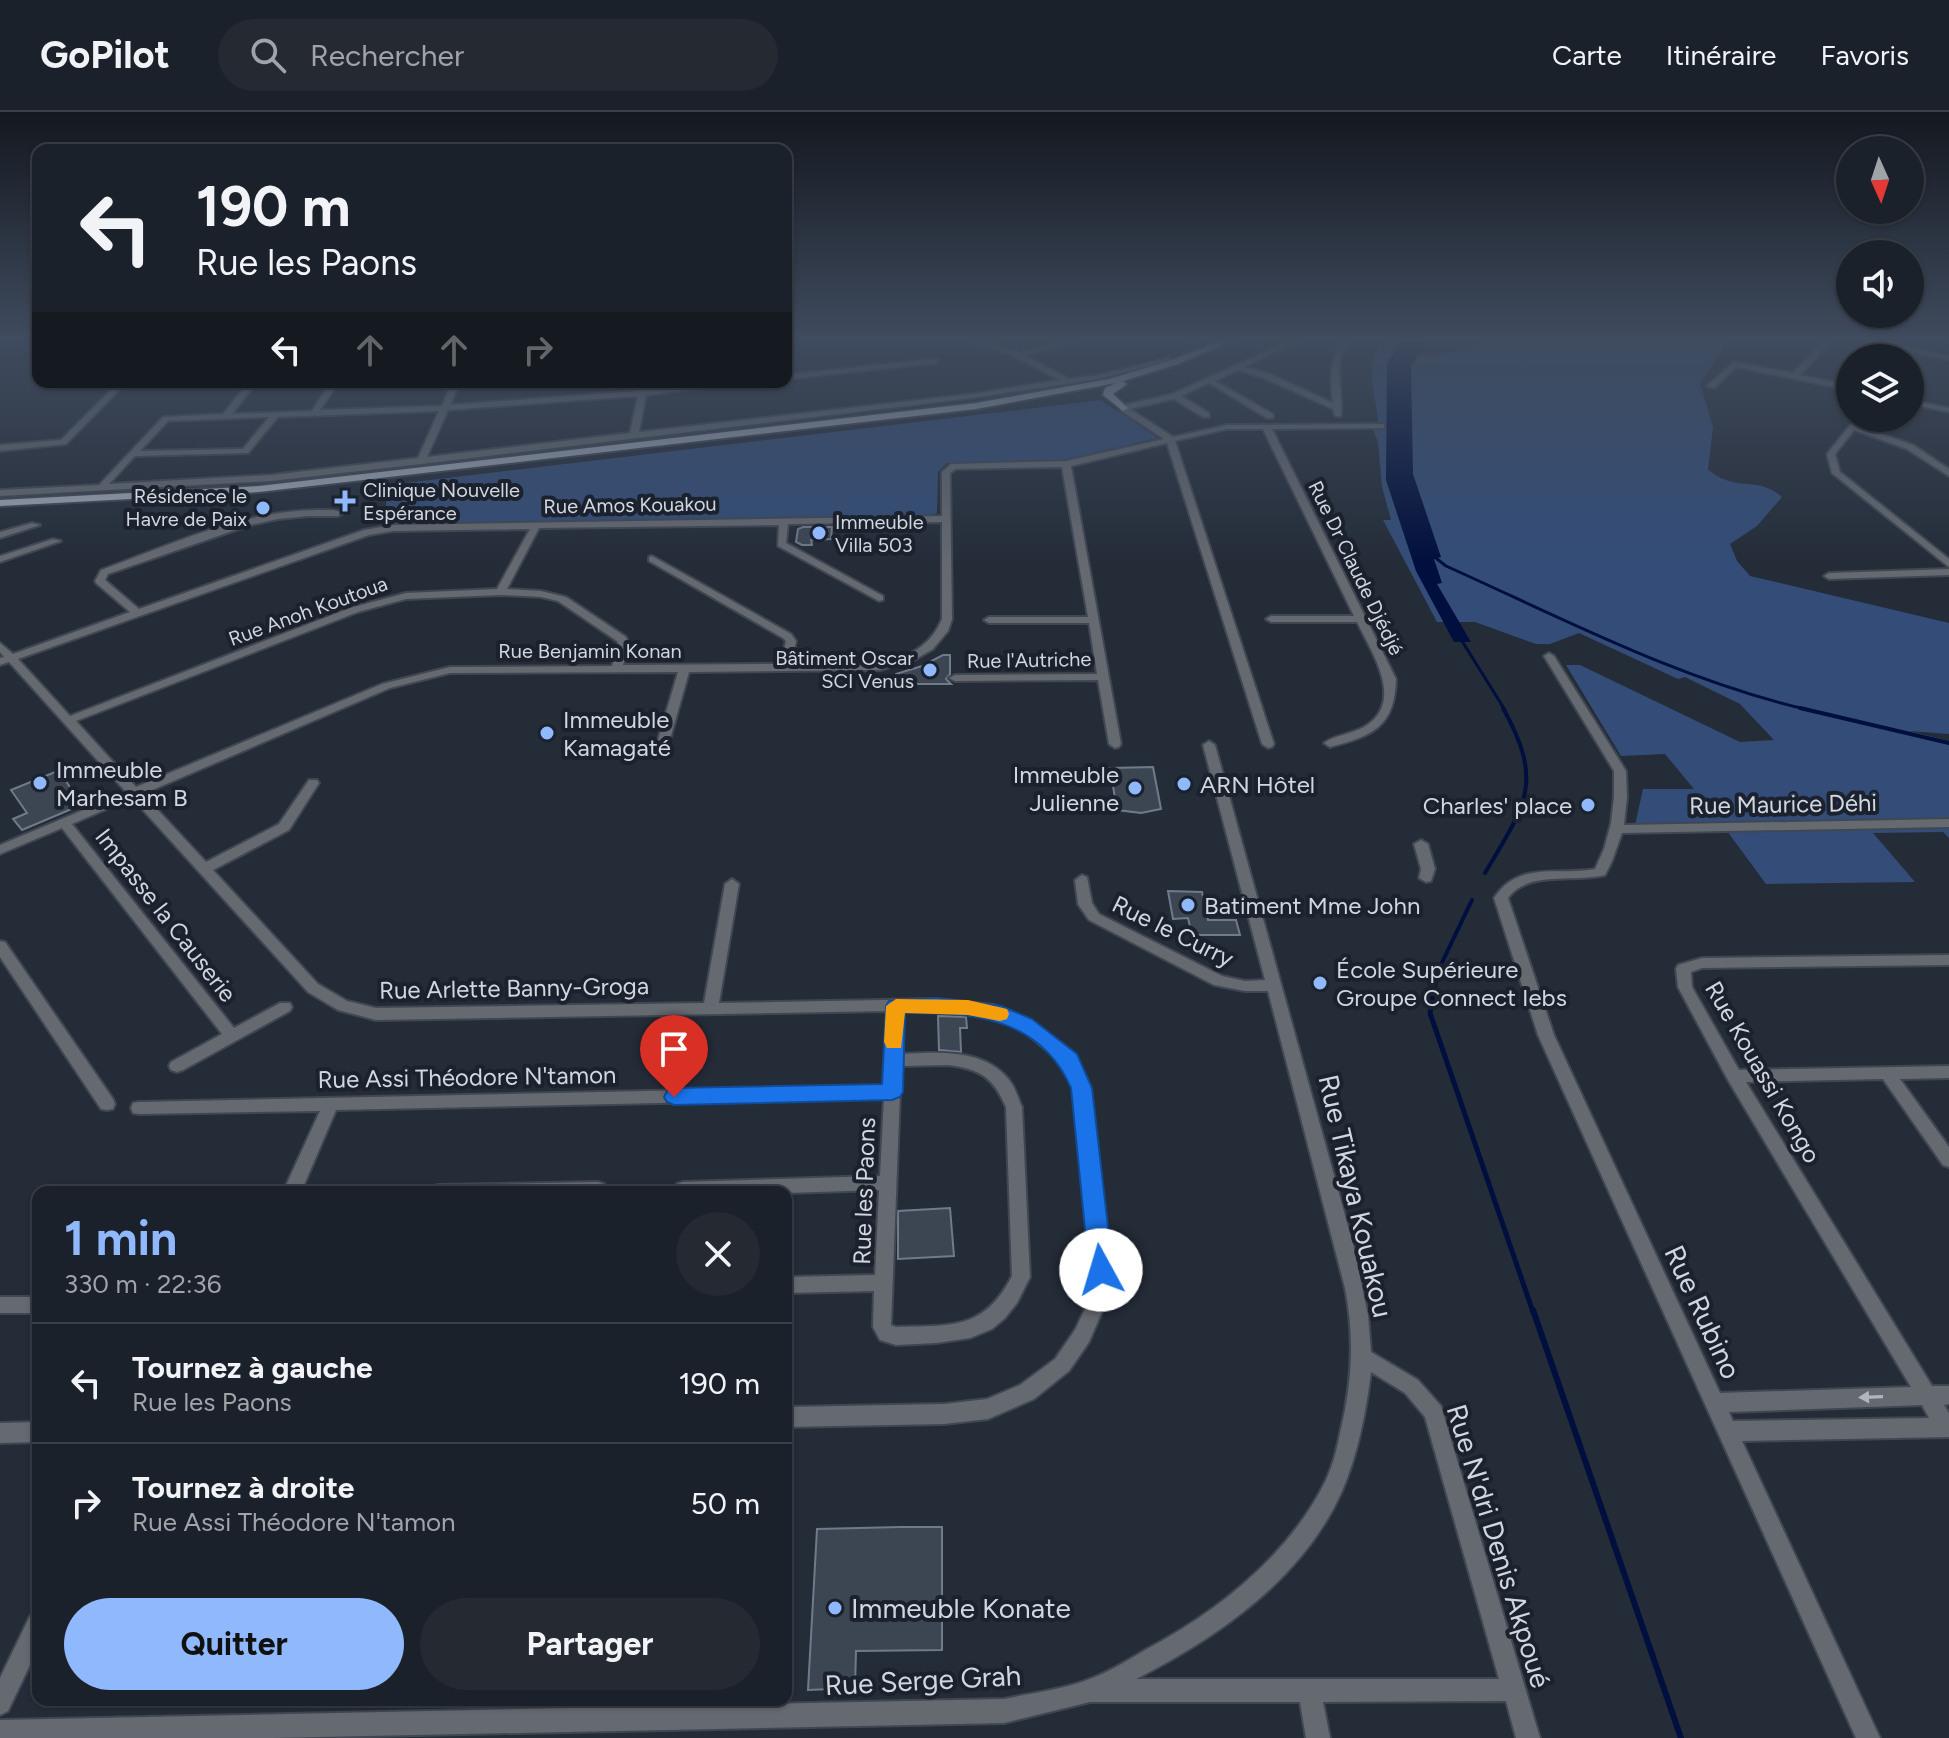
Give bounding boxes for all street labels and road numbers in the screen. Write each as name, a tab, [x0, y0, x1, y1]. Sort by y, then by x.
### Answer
street label: Rue Dr Claude Djédjé	[1303, 477, 1409, 659]
street label: Rue Amos Kouakou	[543, 491, 717, 519]
street label: Rue Anoh Koutoua	[225, 571, 391, 651]
street label: Rue Benjamin Konan	[498, 639, 682, 663]
street label: Rue l'Autriche	[967, 647, 1092, 673]
street label: Rue Maurice Déhi	[1689, 788, 1877, 820]
street label: Impasse la Causerie	[89, 822, 243, 1008]
street label: Rue le Curry	[1108, 889, 1239, 973]
street label: Rue Arlette Banny-Groga	[379, 971, 649, 1005]
street label: Rue Kouassi Kongo	[1699, 976, 1827, 1168]
street label: Rue Assi Théodore N'tamon	[317, 1060, 617, 1094]
street label: Rue Tikaya Kouakou	[1311, 1071, 1401, 1321]
street label: Rue les Paons	[847, 1117, 881, 1265]
street label: Rue Rubino	[1657, 1240, 1749, 1384]
street label: Rue N'dri Denis Akpoué	[1440, 1400, 1558, 1692]
street label: Rue Serge Grah	[824, 1658, 1022, 1702]

